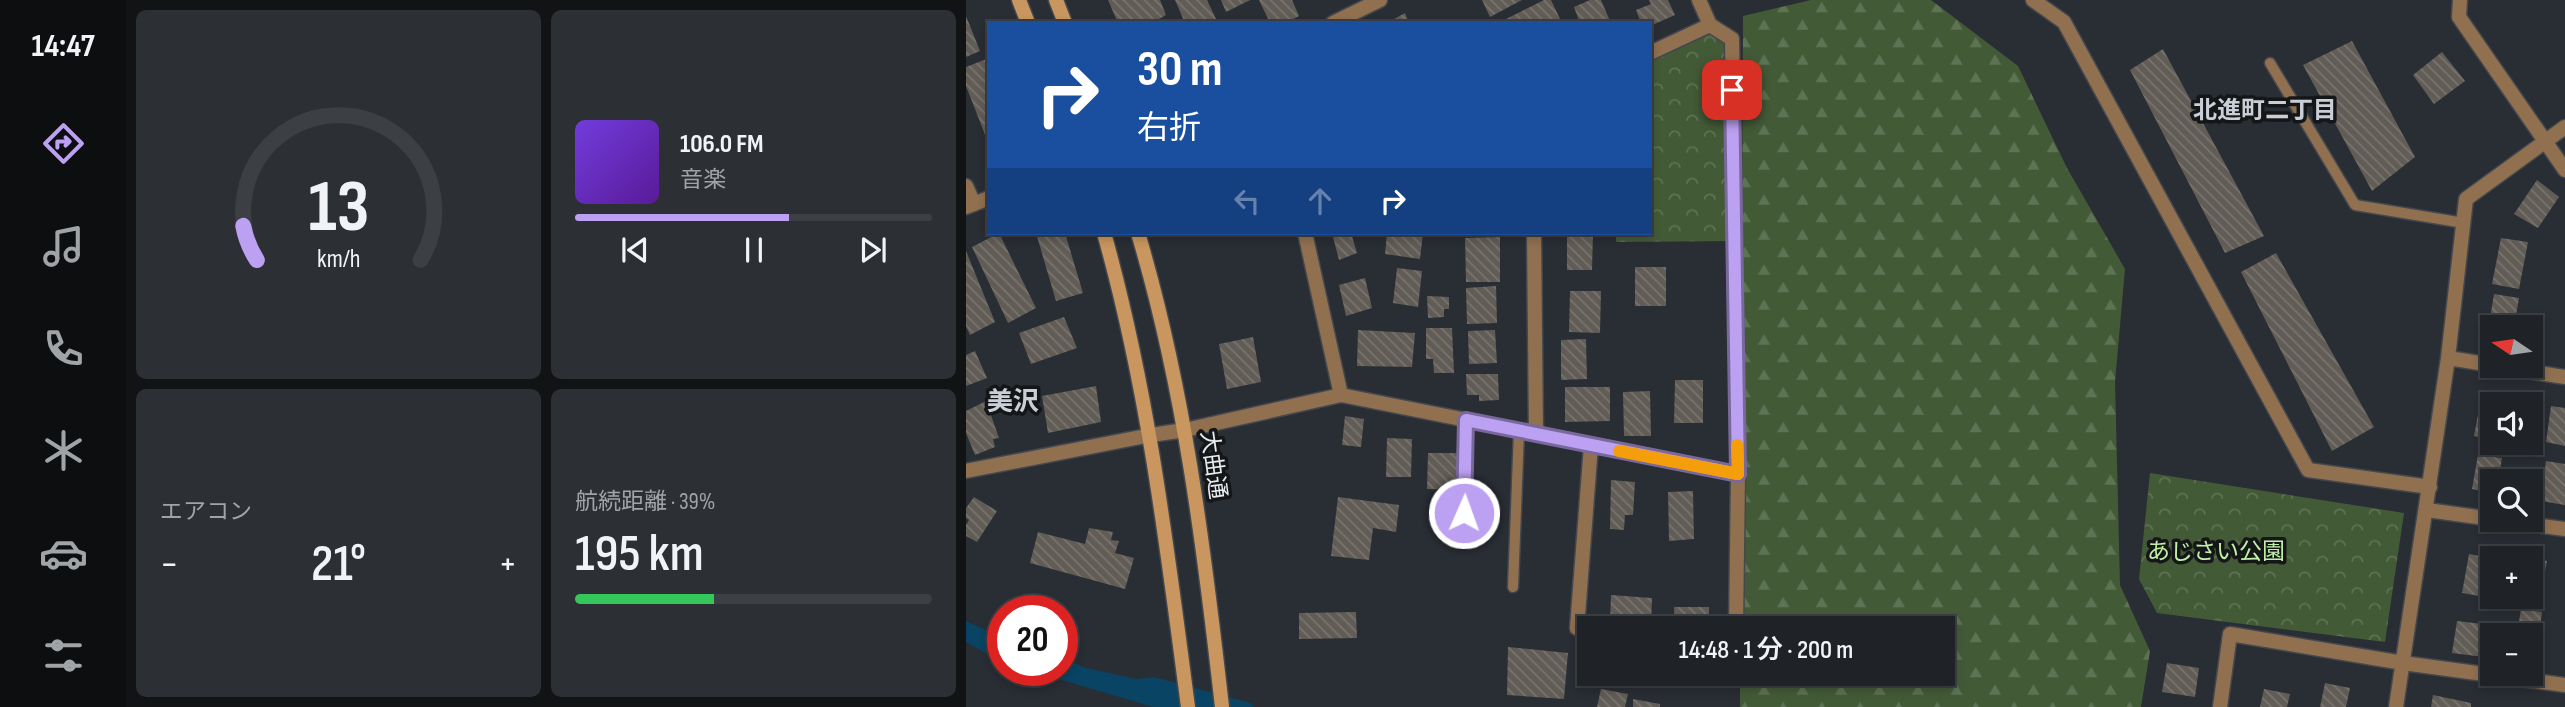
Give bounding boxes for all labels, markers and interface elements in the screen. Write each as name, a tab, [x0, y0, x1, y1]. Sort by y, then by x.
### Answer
text: 14:47	[31, 27, 95, 66]
text: 30 m	[1137, 41, 1222, 100]
icon: right	[1022, 49, 1113, 140]
pin	[1702, 60, 1762, 120]
icon: arrive	[1713, 71, 1751, 109]
district label: 北進町二丁目	[2193, 96, 2337, 125]
text: 右折	[1137, 109, 1201, 148]
icon: directions	[39, 119, 88, 168]
text: 106.0 FM	[680, 129, 764, 160]
text: 13	[308, 165, 369, 253]
text: 音楽	[680, 166, 726, 194]
icon: left	[1228, 182, 1266, 220]
icon: ahead	[1301, 182, 1339, 220]
icon: right	[1374, 182, 1412, 220]
icon: music	[39, 222, 88, 271]
icon: previous	[616, 231, 654, 269]
icon: pause	[735, 231, 773, 269]
icon: next	[854, 231, 892, 269]
text: km/h	[317, 244, 360, 275]
north arrow	[2480, 315, 2543, 378]
map controls	[2480, 315, 2543, 686]
icon: phone	[39, 324, 88, 373]
district label: 美沢	[987, 387, 1039, 418]
button: sound	[2480, 392, 2543, 455]
icon: climate	[39, 426, 88, 475]
street label: 大曲通	[1194, 429, 1232, 501]
button: search	[2480, 469, 2543, 532]
position arrow	[1427, 476, 1501, 550]
text: 航続距離 · 39%	[575, 488, 715, 516]
text: エアコン	[160, 498, 252, 526]
text: 195 km	[575, 523, 704, 586]
icon: car	[39, 529, 88, 578]
text: 21°	[311, 533, 366, 596]
park label: あじさい公園	[2147, 538, 2285, 566]
text: −	[160, 542, 179, 587]
text: +	[498, 542, 517, 587]
button: +	[2480, 546, 2543, 609]
speed limit sign: 20	[987, 595, 1078, 686]
button: −	[2480, 623, 2543, 686]
icon: filters	[39, 631, 88, 680]
text: 14:48 · 1 分 · 200 m	[1679, 635, 1853, 666]

